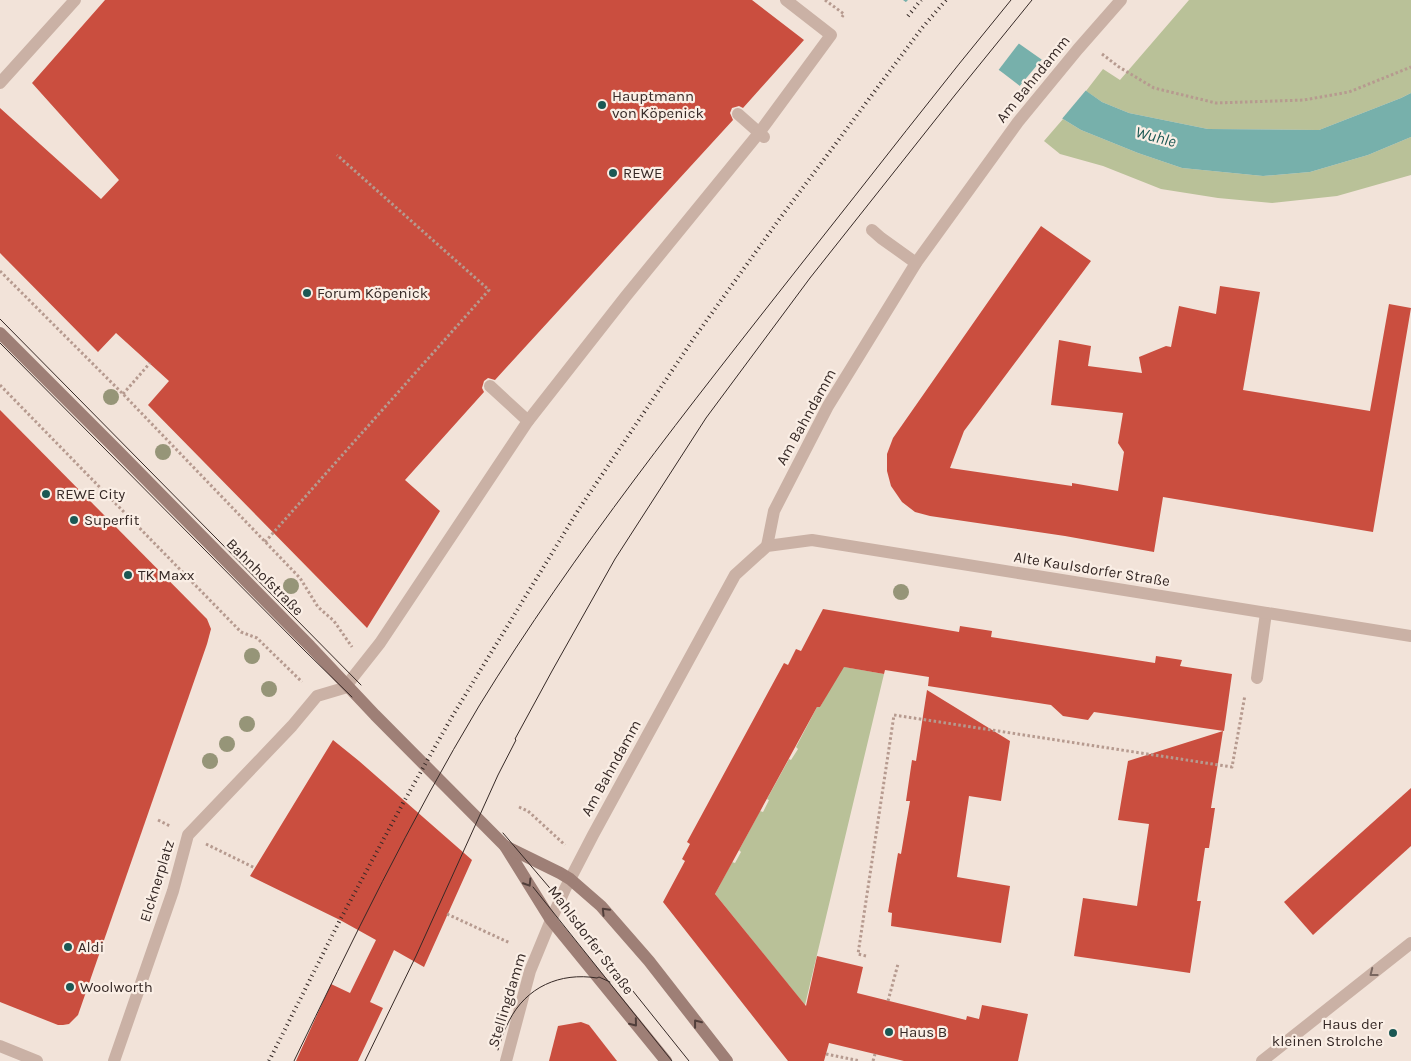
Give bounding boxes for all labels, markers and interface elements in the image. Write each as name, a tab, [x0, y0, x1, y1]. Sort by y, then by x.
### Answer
street label: Am Bahndamm	[992, 32, 1074, 126]
place label: Hauptmann von Köpenick	[612, 87, 704, 122]
marker: Hauptmann von Köpenick	[596, 99, 608, 111]
water label: Wuhle	[1133, 122, 1179, 151]
place label: REWE	[623, 164, 662, 182]
marker: REWE	[607, 167, 619, 179]
place label: Forum Köpenick	[317, 284, 428, 302]
marker: Forum Köpenick	[301, 287, 313, 299]
street label: Am Bahndamm	[772, 366, 840, 468]
place label: REWE City	[56, 485, 125, 503]
marker: REWE City	[40, 488, 52, 500]
place label: Superfit	[84, 511, 140, 529]
marker: Superfit	[68, 514, 80, 526]
street label: Bahnhofstraße	[223, 535, 307, 619]
street label: Alte Kaulsdorfer Straße	[1013, 548, 1171, 590]
place label: TK Maxx	[138, 566, 195, 584]
marker: TK Maxx	[122, 569, 134, 581]
street label: Am Bahndamm	[577, 717, 645, 819]
street label: Elcknerplatz	[136, 838, 178, 924]
one-way arrow	[521, 878, 531, 887]
street label: Mahlsdorfer Straße	[544, 882, 638, 998]
one-way arrow	[602, 908, 611, 917]
place label: Aldi	[78, 938, 104, 956]
marker: Aldi	[62, 941, 74, 953]
street label: Stellingdamm	[484, 951, 530, 1049]
one-way arrow	[1370, 967, 1379, 975]
place label: Woolworth	[80, 978, 153, 996]
marker: Woolworth	[64, 981, 76, 993]
place label: Haus der kleinen Strolche	[1272, 1015, 1384, 1050]
one-way arrow	[629, 1017, 638, 1026]
one-way arrow	[695, 1020, 703, 1029]
place label: Haus B	[899, 1023, 947, 1041]
marker: Haus B	[883, 1026, 895, 1038]
marker: Haus der kleinen Strolche	[1387, 1027, 1399, 1039]

